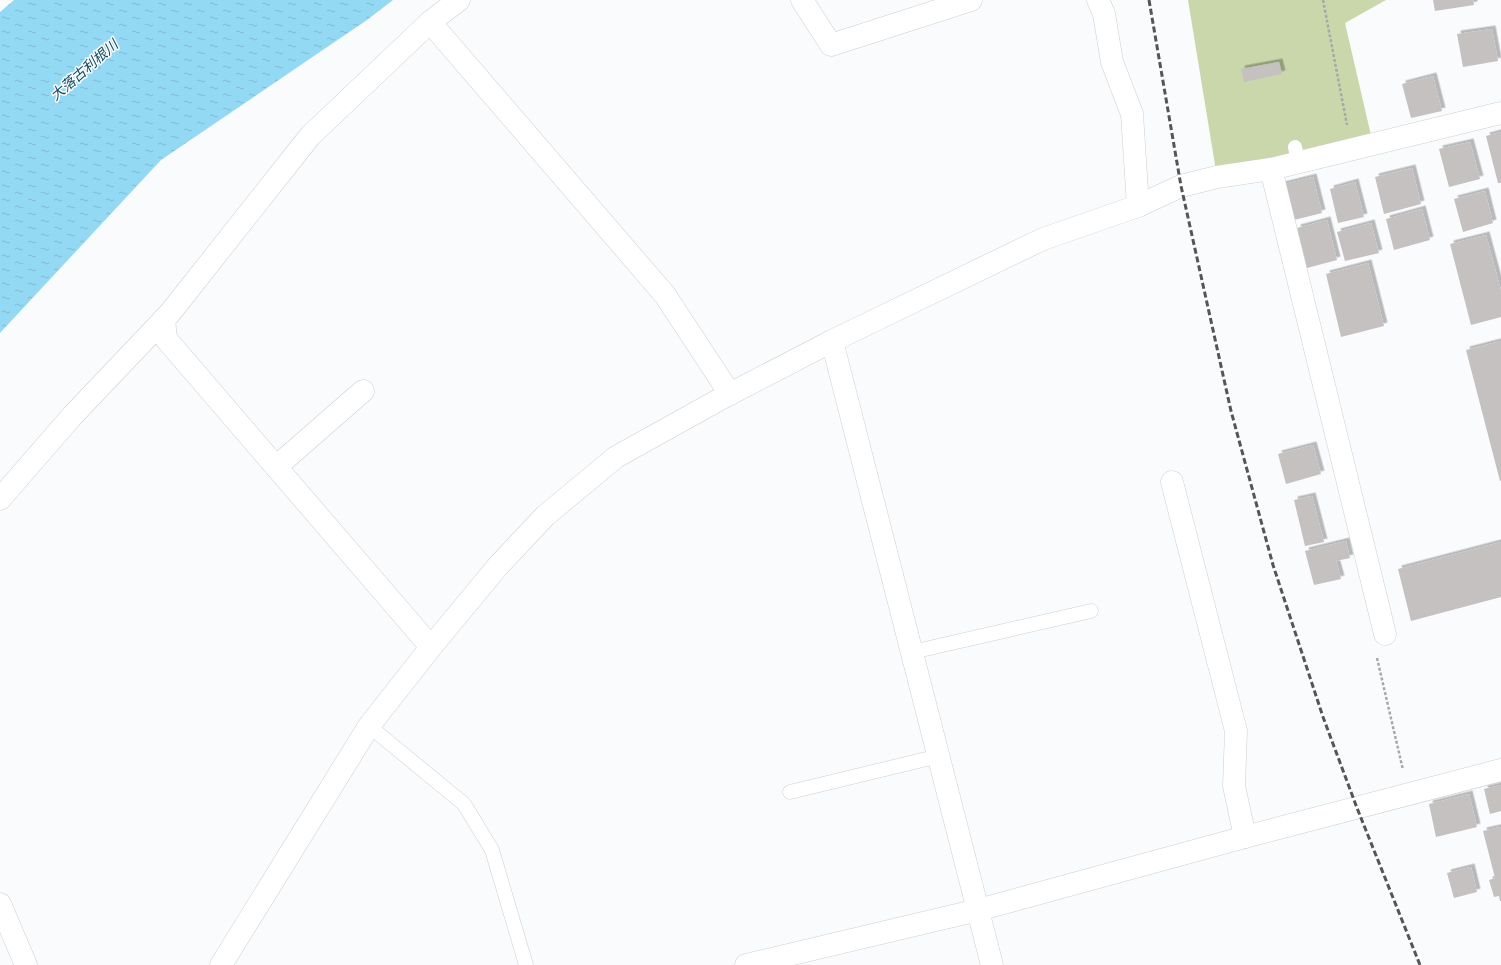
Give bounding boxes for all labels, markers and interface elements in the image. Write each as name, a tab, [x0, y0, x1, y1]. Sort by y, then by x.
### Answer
water label: 大落古利根川	[47, 35, 123, 104]

